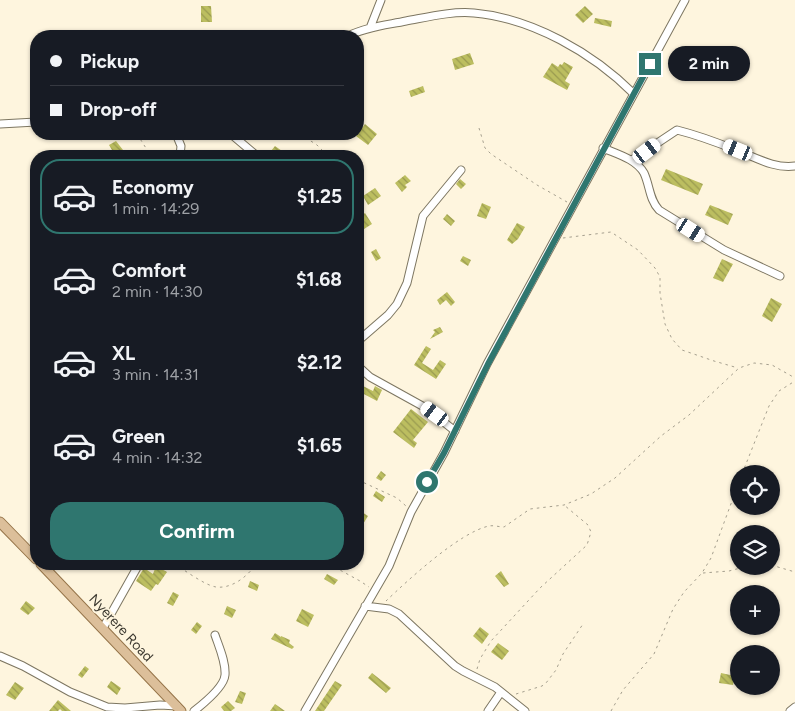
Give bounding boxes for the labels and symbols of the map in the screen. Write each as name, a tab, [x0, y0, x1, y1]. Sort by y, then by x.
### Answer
callout: 2 min	[668, 46, 750, 82]
route end	[639, 53, 661, 75]
car	[630, 136, 663, 166]
car	[721, 137, 754, 163]
car	[674, 216, 707, 244]
car	[418, 399, 451, 429]
route start	[416, 471, 438, 493]
street label: Nyerere Road	[85, 591, 157, 665]

